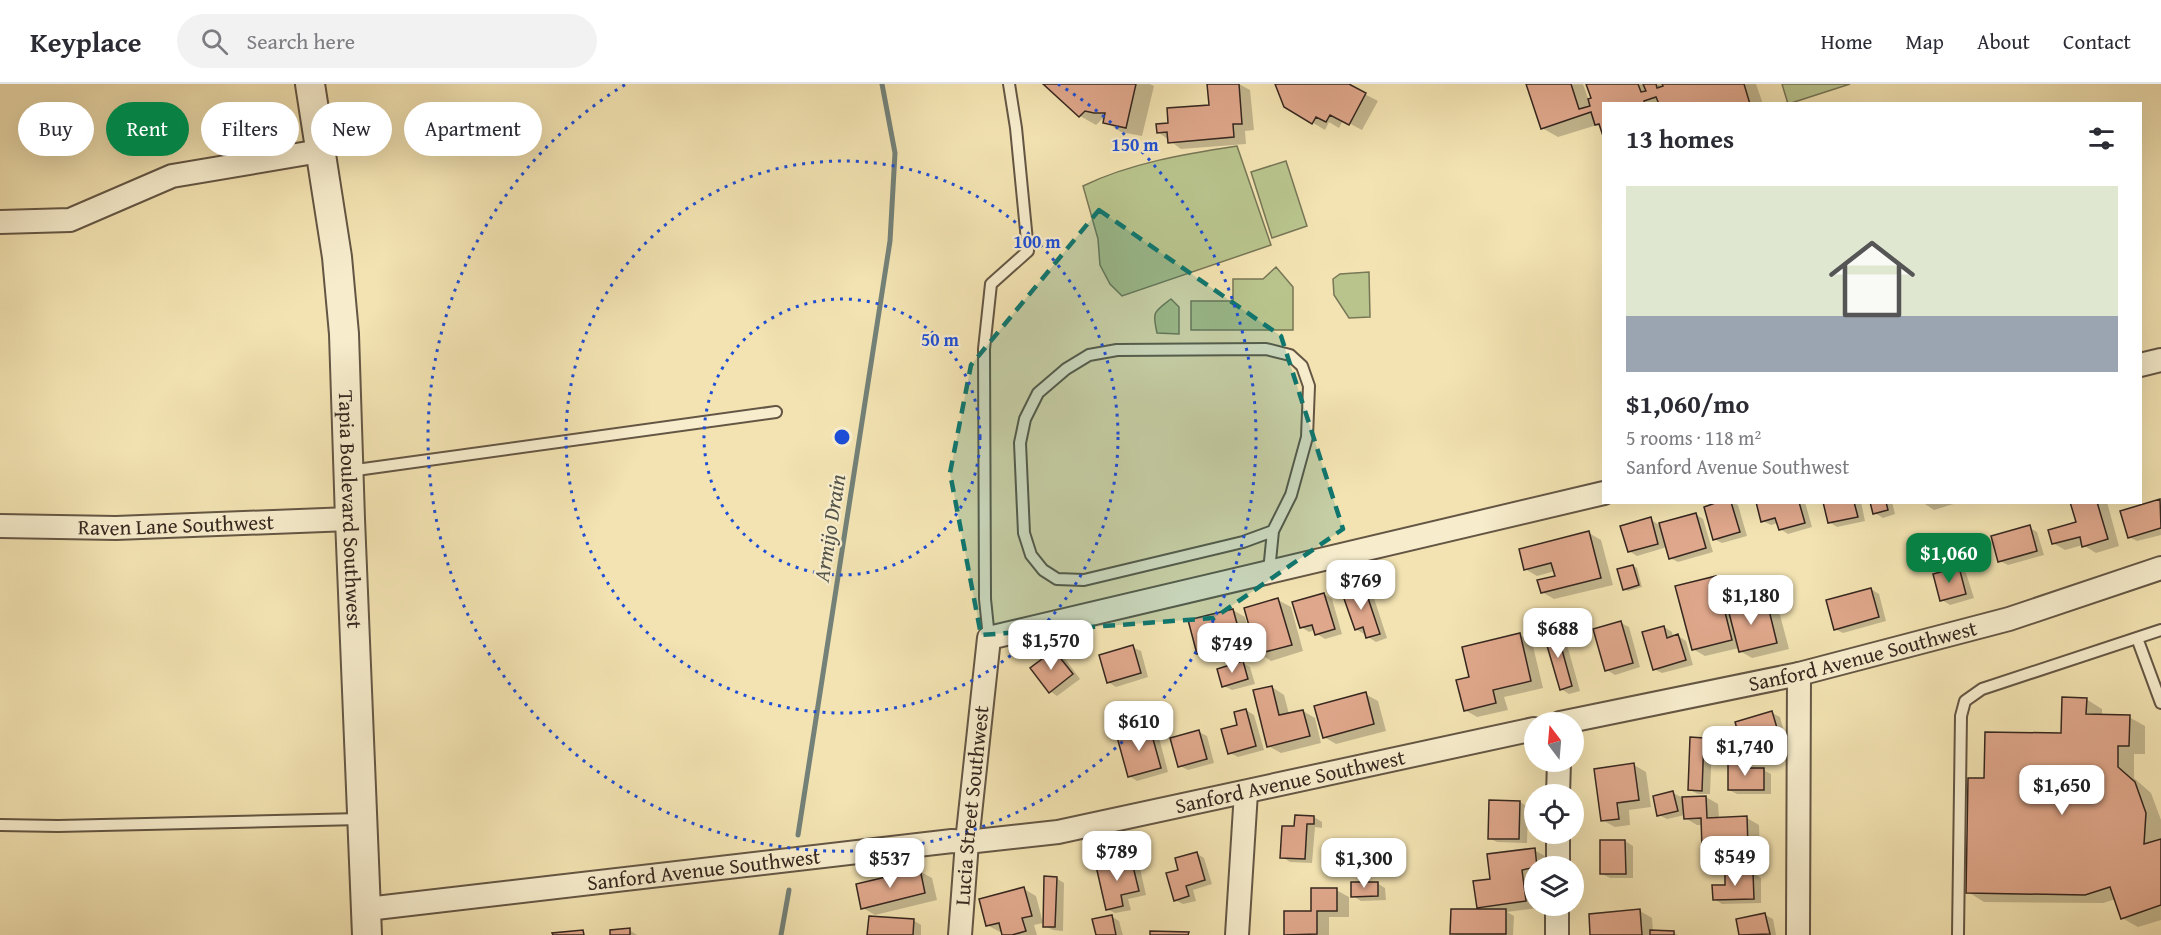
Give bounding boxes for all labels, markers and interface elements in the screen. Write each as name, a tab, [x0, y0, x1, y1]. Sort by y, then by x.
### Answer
search box	[177, 14, 597, 68]
text: Keyplace	[30, 21, 141, 62]
icon: search	[198, 25, 231, 58]
text: Search here	[246, 25, 355, 57]
text: Home	[1821, 26, 1872, 57]
text: Map	[1905, 26, 1944, 57]
text: About	[1977, 26, 2030, 57]
text: Contact	[2063, 26, 2131, 57]
chip: Buy	[18, 102, 94, 156]
chip: Rent	[106, 102, 189, 156]
chip: Filters	[201, 102, 299, 156]
chip: New	[311, 102, 392, 156]
chip: Apartment	[404, 102, 542, 156]
text: 13 homes	[1626, 119, 1734, 158]
icon: filters	[2085, 122, 2118, 155]
text: 150 m	[1111, 131, 1159, 158]
icon: home	[1818, 225, 1926, 333]
text: 100 m	[1013, 228, 1061, 255]
text: 50 m	[921, 326, 960, 353]
text: $1,060/mo	[1626, 384, 1749, 423]
street label: Tapia Boulevard Southwest	[331, 390, 370, 630]
text: 5 rooms · 118 m²	[1626, 423, 1761, 452]
centre of rings	[832, 427, 852, 447]
text: Sanford Avenue Southwest	[1626, 452, 1849, 481]
water label: Armijo Drain	[805, 472, 853, 585]
street label: Raven Lane Southwest	[78, 506, 275, 543]
pin: $1,060	[1900, 533, 1998, 584]
text: $1,060	[1920, 538, 1978, 567]
pin: $769	[1325, 560, 1397, 611]
text: $769	[1340, 565, 1382, 594]
pin: $1,180	[1702, 575, 1800, 626]
text: $1,180	[1722, 580, 1780, 609]
pin: $688	[1522, 608, 1594, 659]
street label: Sanford Avenue Southwest	[1746, 612, 1981, 699]
text: $688	[1537, 613, 1579, 642]
pin: $1,570	[1002, 620, 1100, 671]
pin: $749	[1196, 623, 1268, 674]
text: $1,570	[1022, 625, 1080, 654]
text: $749	[1211, 628, 1253, 657]
pin: $610	[1103, 701, 1175, 752]
street label: Lucia Street Southwest	[946, 703, 997, 907]
text: $610	[1118, 706, 1160, 735]
north arrow	[1524, 712, 1584, 772]
map controls	[1524, 712, 1584, 916]
pin: $1,740	[1696, 726, 1794, 777]
text: $1,740	[1716, 731, 1774, 760]
street label: Sanford Avenue Southwest	[1172, 741, 1409, 821]
pin: $1,650	[2013, 765, 2111, 816]
text: $1,650	[2033, 770, 2091, 799]
button: locate	[1524, 784, 1584, 844]
pin: $789	[1081, 831, 1153, 882]
text: $789	[1096, 836, 1138, 865]
pin: $549	[1699, 836, 1771, 887]
pin: $537	[854, 838, 926, 889]
pin: $1,300	[1315, 838, 1413, 889]
street label: Sanford Avenue Southwest	[585, 840, 823, 898]
text: $549	[1714, 841, 1756, 870]
text: $537	[869, 843, 911, 872]
text: $1,300	[1335, 843, 1393, 872]
button: layers	[1524, 856, 1584, 916]

